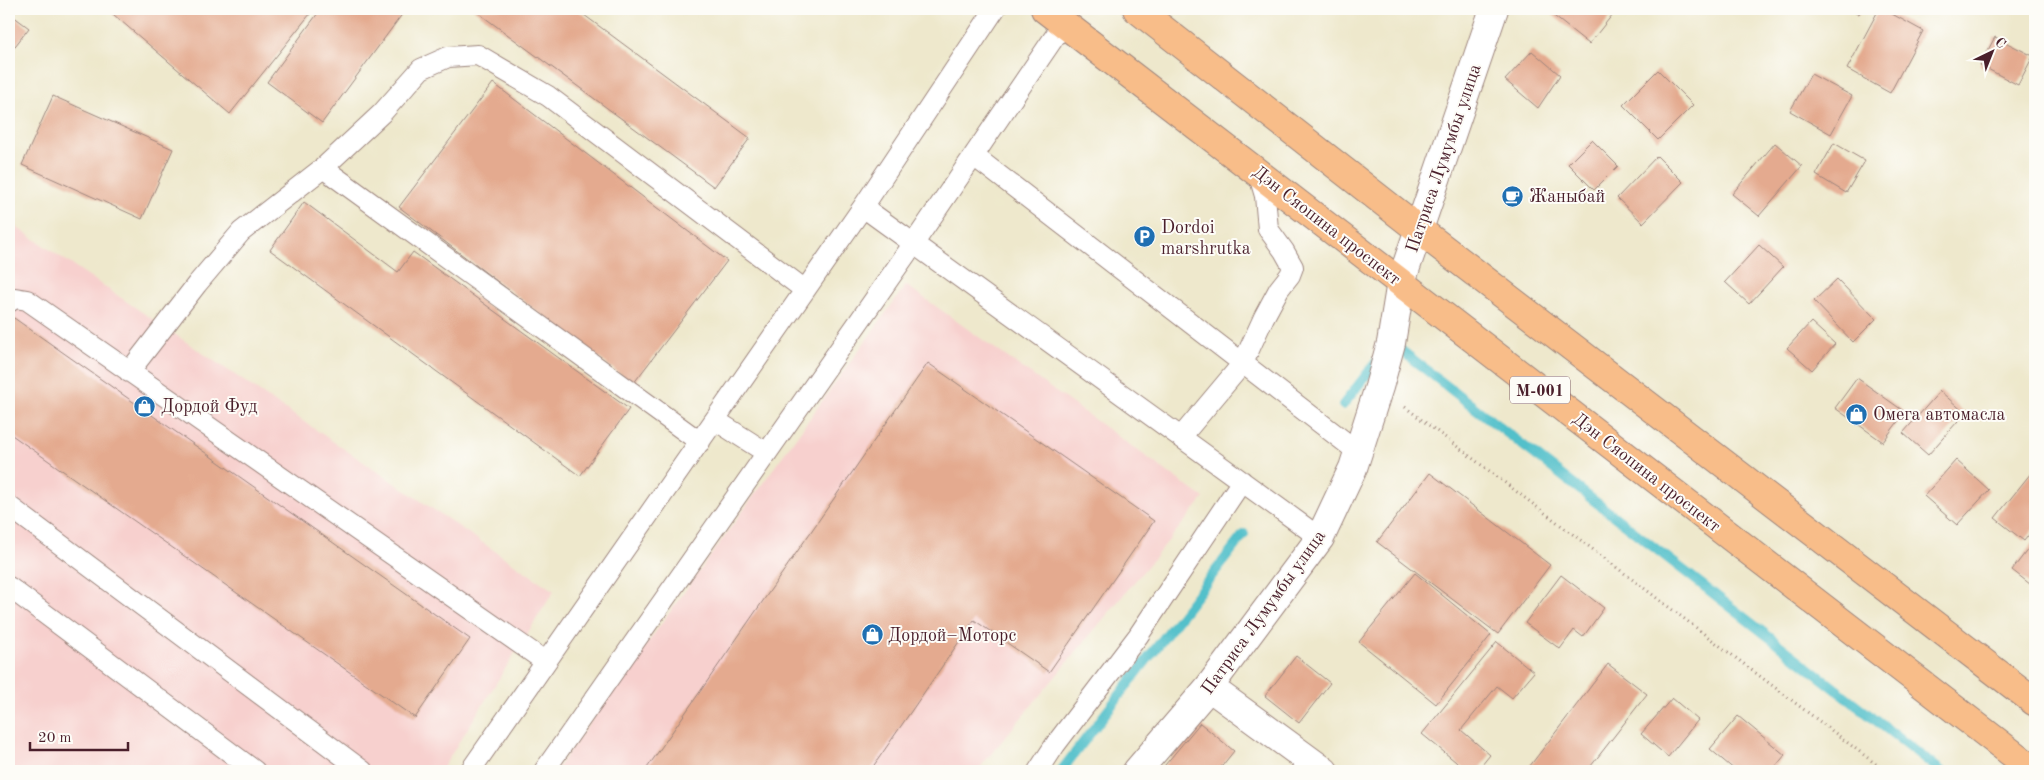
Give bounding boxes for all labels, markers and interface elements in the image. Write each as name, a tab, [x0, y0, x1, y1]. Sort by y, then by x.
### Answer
north arrow	[1966, 28, 2016, 78]
text: С	[1992, 35, 2008, 51]
street label: Патриса Лумумбы улица	[1403, 62, 1485, 255]
street label: Дэн Сяопина проспект	[1249, 163, 1403, 289]
cafe icon: Жаныбай	[1501, 184, 1525, 208]
place label: Жаныбай	[1529, 188, 1605, 206]
place label: Dordoi marshrutka	[1161, 219, 1251, 258]
parking icon: Dordoi marshrutka	[1133, 225, 1157, 249]
road number: M-001	[1510, 376, 1570, 404]
shop icon: Дордой Фуд	[133, 394, 157, 418]
place label: Дордой Фуд	[161, 398, 257, 416]
shop icon: Омега автомасла	[1845, 402, 1869, 426]
place label: Омега автомасла	[1873, 406, 2006, 424]
street label: Дэн Сяопина проспект	[1569, 410, 1723, 536]
street label: Патриса Лумумбы улица	[1198, 527, 1329, 698]
shop icon: Дордой–Моторс	[860, 623, 884, 647]
place label: Дордой–Моторс	[888, 627, 1016, 645]
scale bar	[30, 720, 128, 752]
text: 20 m	[38, 731, 72, 746]

